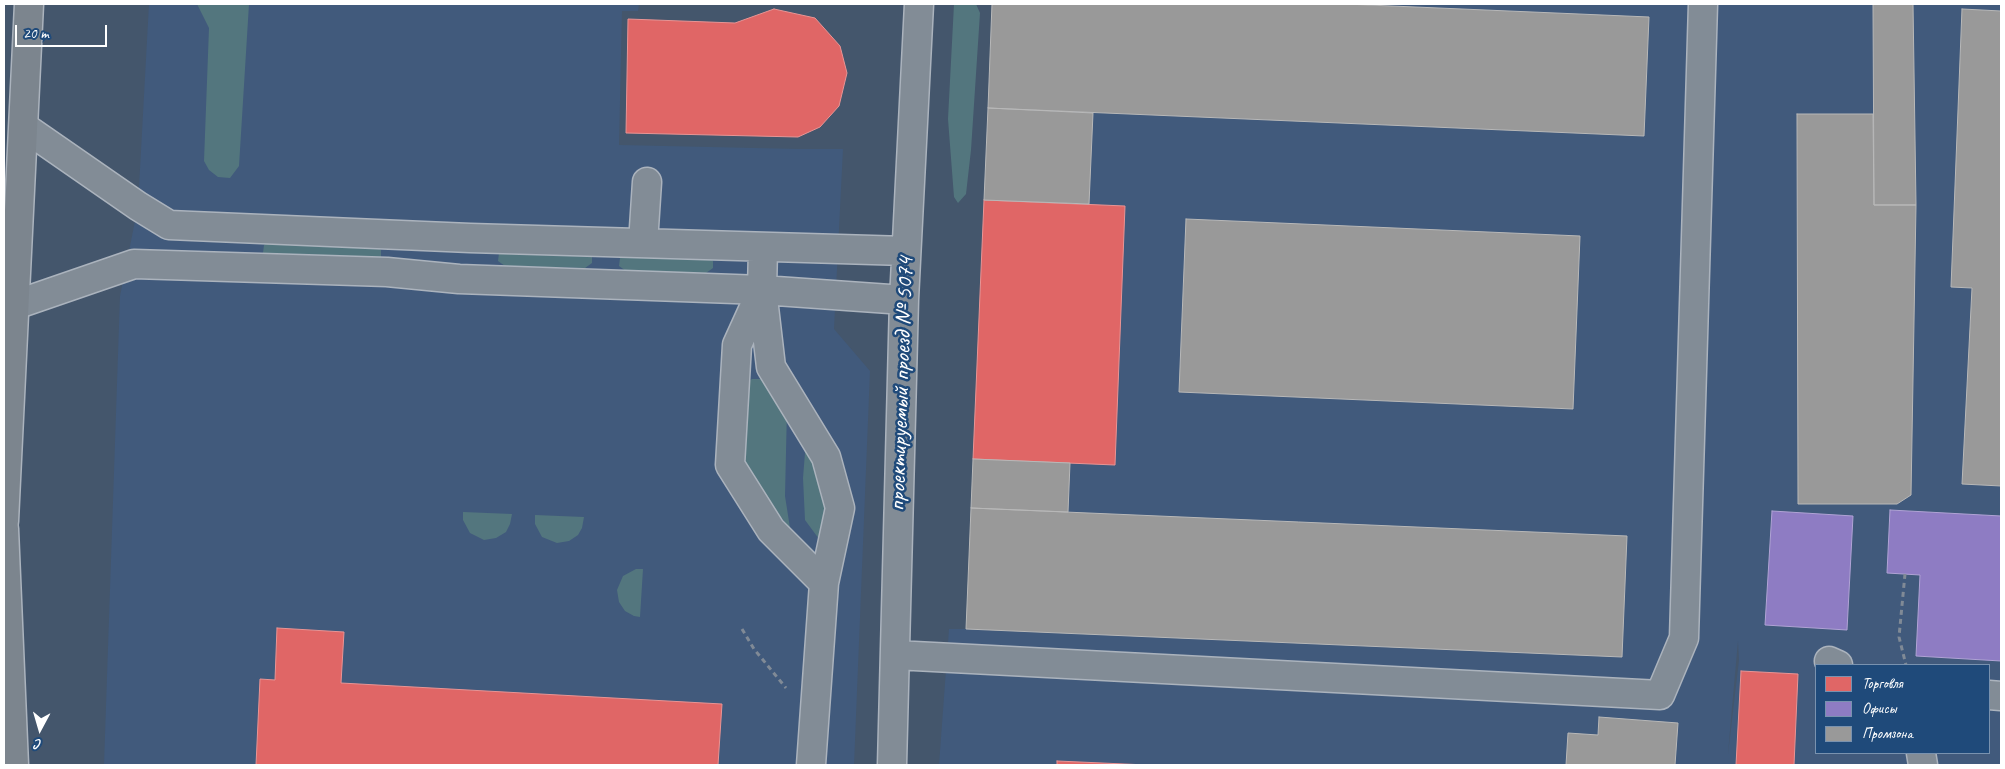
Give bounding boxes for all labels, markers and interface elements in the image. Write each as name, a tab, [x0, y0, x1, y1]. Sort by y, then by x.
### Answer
scale bar	[18, 15, 110, 47]
text: 20 m	[23, 24, 49, 43]
street label: проектируемый проезд № 5074	[883, 256, 921, 512]
legend	[1815, 664, 1990, 754]
text: Торговля	[1862, 674, 1903, 693]
text: Офисы	[1862, 699, 1896, 718]
north arrow	[15, 704, 65, 754]
text: Промзона	[1862, 724, 1913, 743]
text: С	[34, 736, 43, 753]

